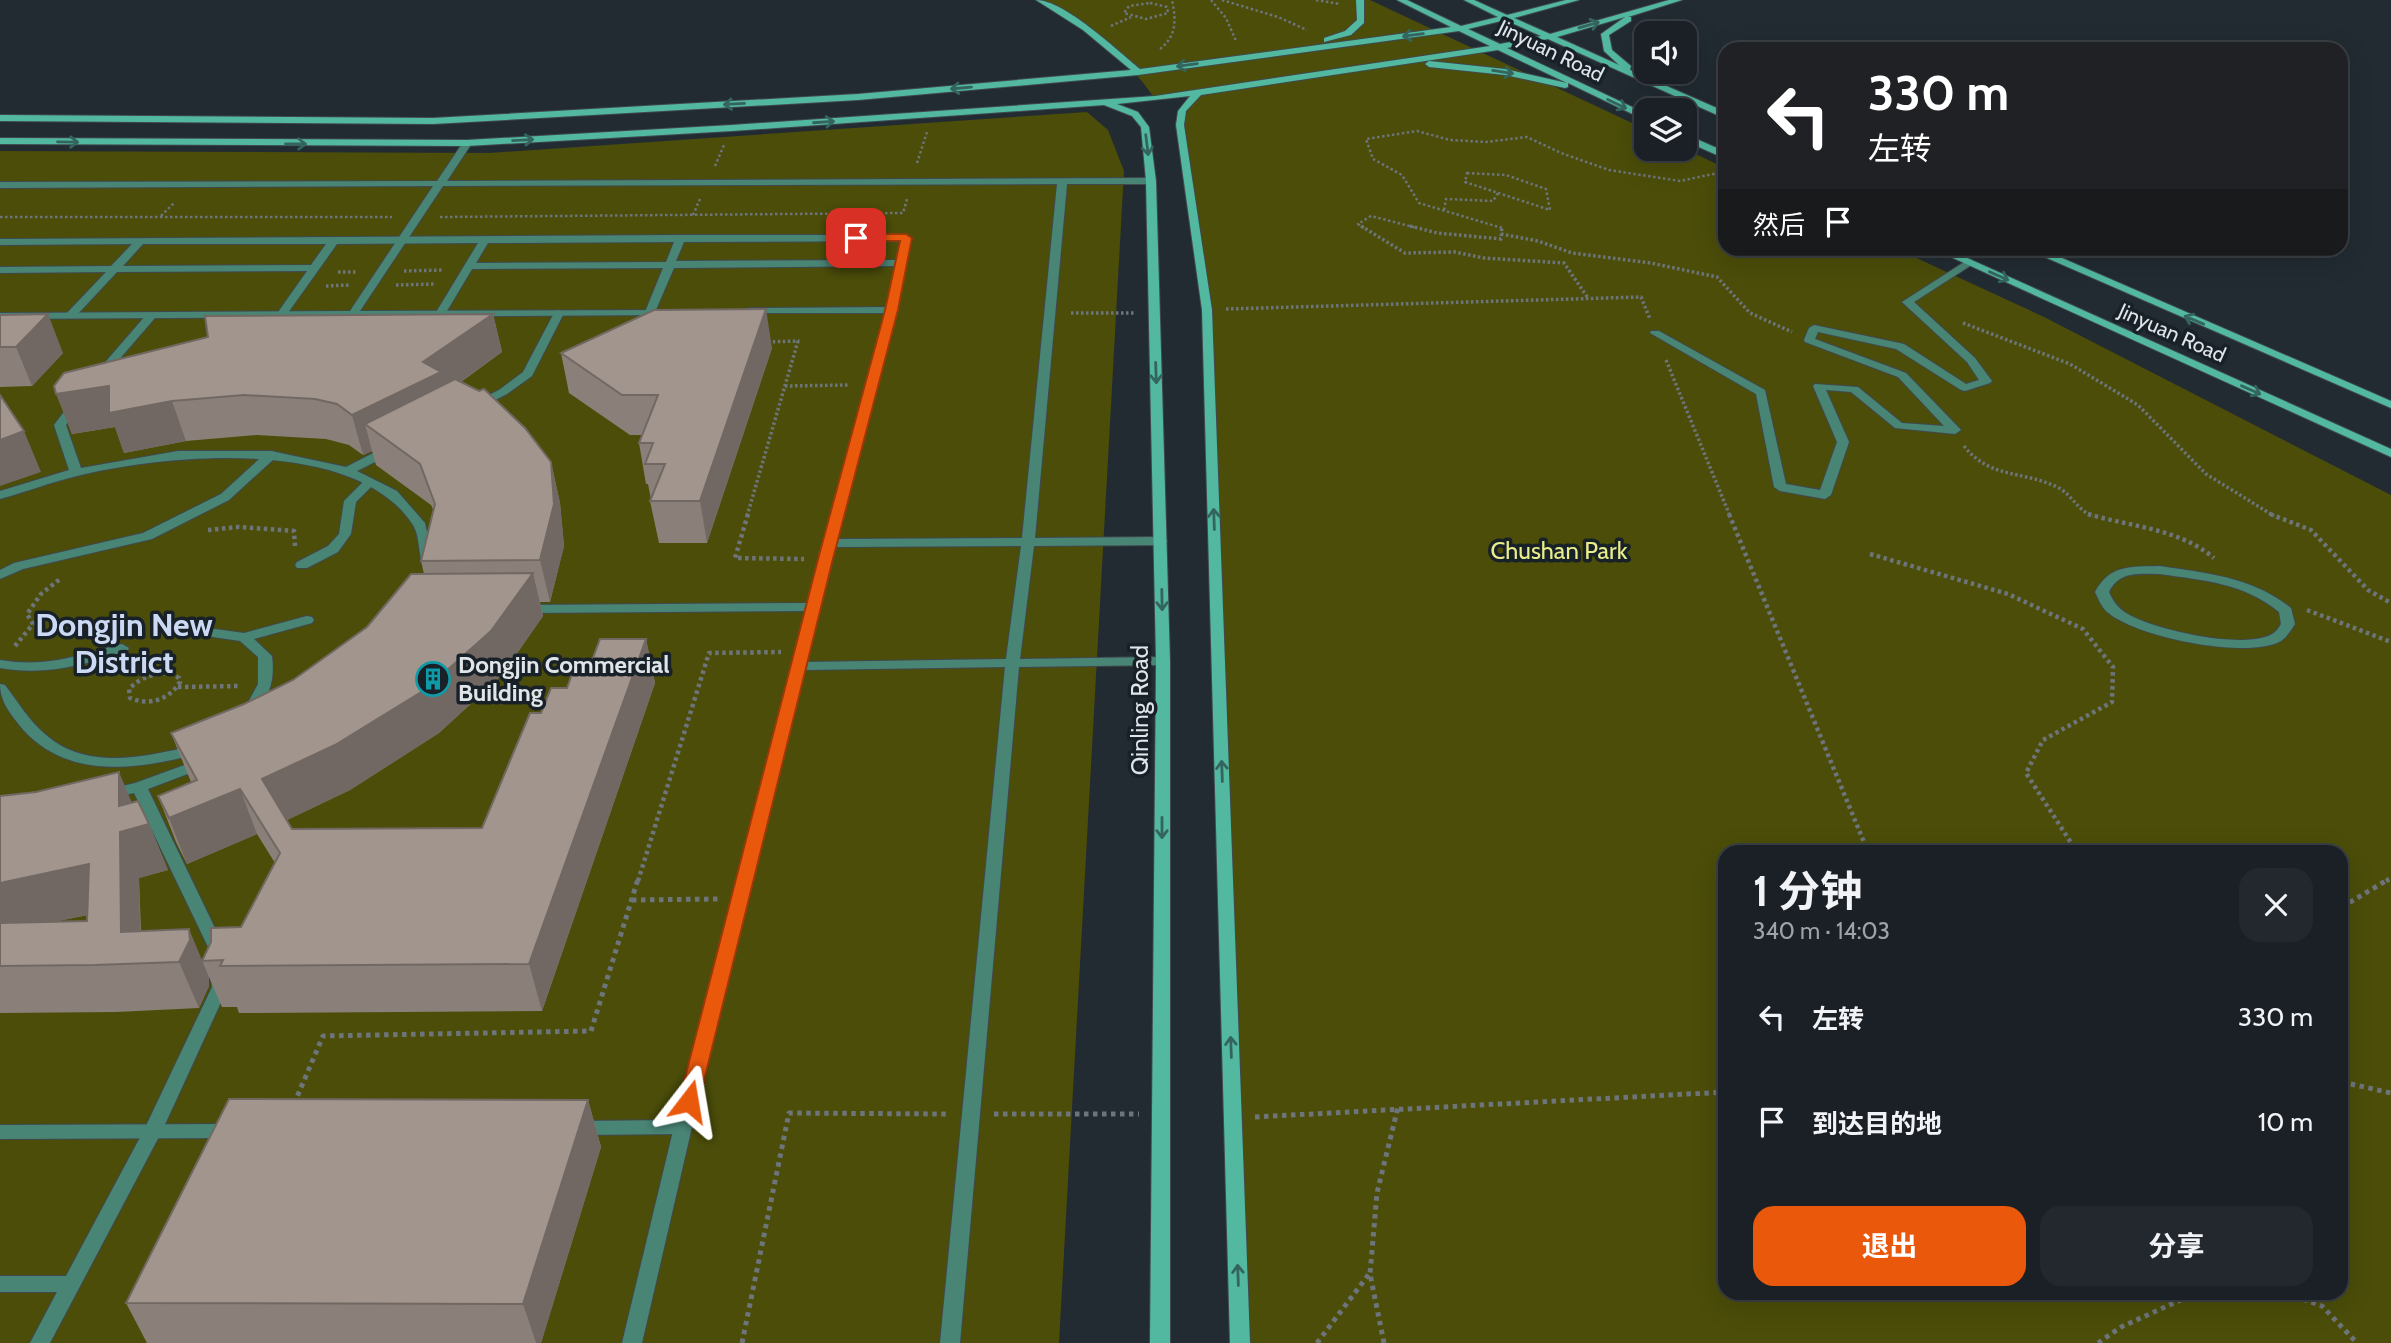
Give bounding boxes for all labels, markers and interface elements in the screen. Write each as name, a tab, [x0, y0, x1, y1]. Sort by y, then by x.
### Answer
street label: Jinyuan Road	[1493, 14, 1608, 87]
one-way arrow	[1577, 18, 1600, 31]
map controls	[1634, 21, 1697, 161]
button: sound	[1634, 21, 1697, 84]
one-way arrow	[1402, 28, 1424, 41]
one-way arrow	[1176, 59, 1199, 72]
text: 330 m	[1868, 63, 2009, 122]
one-way arrow	[1491, 66, 1514, 79]
icon: left	[1753, 70, 1844, 161]
one-way arrow	[950, 82, 973, 95]
one-way arrow	[723, 98, 746, 111]
one-way arrow	[1606, 98, 1627, 111]
button: layers	[1634, 98, 1697, 161]
one-way arrow	[812, 115, 834, 128]
text: 左转	[1868, 129, 1932, 168]
one-way arrow	[511, 133, 534, 146]
one-way arrow	[1140, 134, 1153, 156]
one-way arrow	[56, 135, 79, 149]
one-way arrow	[284, 137, 307, 151]
icon: arrive	[1819, 203, 1857, 241]
pin	[826, 208, 886, 268]
text: 然后	[1753, 209, 1805, 241]
icon: arrive	[837, 219, 875, 257]
one-way arrow	[1988, 270, 2009, 283]
street label: Jinyuan Road	[2114, 297, 2230, 367]
one-way arrow	[2183, 313, 2205, 326]
one-way arrow	[1149, 361, 1163, 384]
one-way arrow	[2240, 384, 2261, 397]
one-way arrow	[1207, 508, 1221, 531]
park label: Chushan Park	[1491, 536, 1628, 565]
one-way arrow	[1155, 588, 1169, 611]
district label: Dongjin New District	[35, 605, 213, 681]
street label: Qinling Road	[1125, 645, 1154, 775]
place label: Dongjin Commercial Building	[458, 650, 670, 707]
building icon: Dongjin Commercial Building	[414, 660, 452, 698]
one-way arrow	[1215, 760, 1229, 783]
one-way arrow	[1155, 816, 1169, 839]
text: 1 分钟	[1753, 865, 1862, 917]
button: close	[2239, 868, 2313, 942]
text: 340 m · 14:03	[1753, 917, 1890, 945]
icon: left	[1753, 998, 1791, 1036]
text: 330 m	[2238, 1001, 2313, 1033]
text: 左转	[1812, 1003, 1864, 1035]
one-way arrow	[1224, 1036, 1237, 1059]
position arrow	[652, 1064, 726, 1138]
icon: arrive	[1753, 1103, 1791, 1141]
text: 10 m	[2258, 1106, 2313, 1138]
text: 到达目的地	[1812, 1108, 1942, 1140]
button: 退出	[1753, 1206, 2026, 1286]
button: 分享	[2040, 1206, 2313, 1286]
one-way arrow	[1231, 1264, 1244, 1287]

